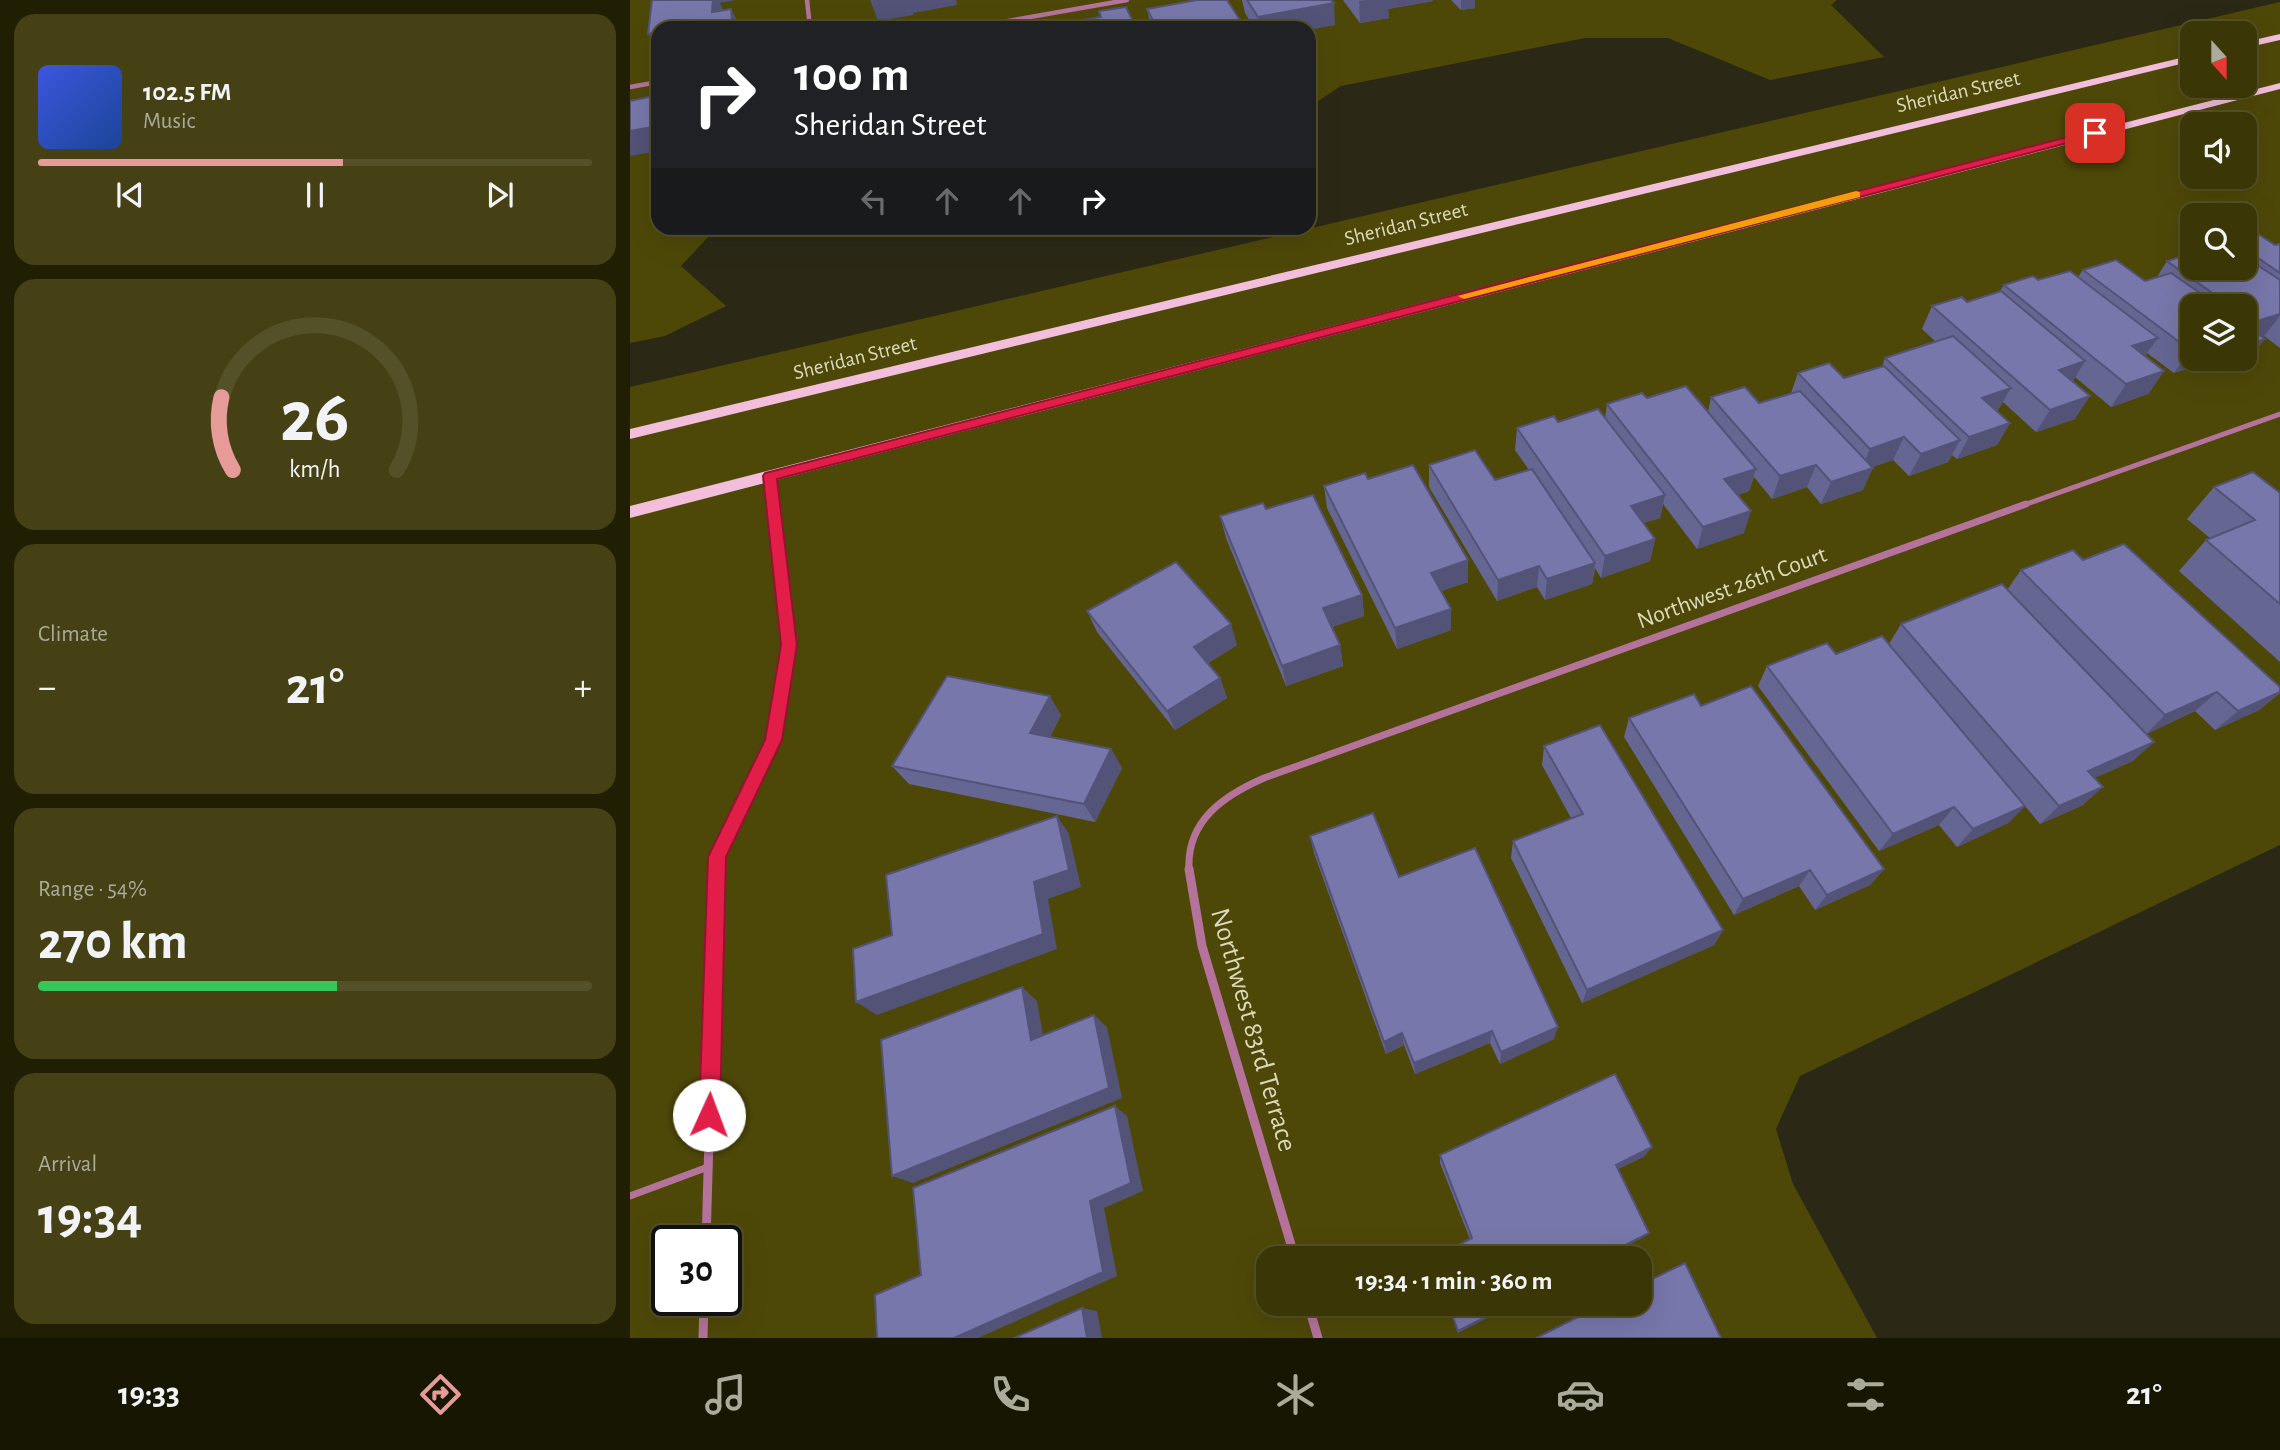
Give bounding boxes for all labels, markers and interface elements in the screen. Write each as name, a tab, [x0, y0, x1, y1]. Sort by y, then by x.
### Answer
north arrow	[2180, 21, 2258, 98]
map controls	[2180, 21, 2257, 371]
icon: right	[679, 49, 770, 140]
text: 100 m	[794, 51, 910, 100]
street label: Sheridan Street	[1894, 67, 2022, 116]
text: 102.5 FM	[143, 79, 232, 105]
pin	[2065, 103, 2125, 163]
text: Sheridan Street	[794, 109, 986, 141]
text: Music	[143, 110, 195, 133]
button: sound	[2180, 112, 2257, 189]
icon: arrive	[2076, 114, 2114, 152]
icon: previous	[111, 176, 149, 214]
icon: pause	[296, 176, 334, 214]
icon: next	[481, 176, 519, 214]
icon: left	[855, 182, 893, 220]
icon: ahead	[928, 182, 966, 220]
icon: ahead	[1001, 182, 1039, 220]
icon: right	[1074, 182, 1112, 220]
street label: Sheridan Street	[1342, 198, 1470, 249]
button: search	[2180, 203, 2257, 280]
button: layers	[2180, 294, 2257, 371]
street label: Sheridan Street	[791, 332, 919, 383]
text: 26	[280, 383, 350, 456]
text: km/h	[289, 457, 341, 482]
street label: Northwest 26th Court	[1634, 542, 1830, 633]
text: Climate	[38, 623, 108, 646]
text: 21°	[286, 661, 344, 713]
text: −	[38, 669, 56, 707]
text: +	[574, 669, 592, 707]
text: Range · 54%	[38, 878, 147, 901]
street label: Northwest 83rd Terrace	[1205, 905, 1301, 1155]
text: 270 km	[38, 916, 188, 968]
position arrow	[672, 1078, 746, 1152]
text: Arrival	[38, 1153, 97, 1176]
text: 19:34	[38, 1191, 142, 1243]
speed limit sign: 30	[651, 1225, 742, 1316]
text: 19:34 · 1 min · 360 m	[1356, 1268, 1552, 1294]
icon: directions	[416, 1370, 465, 1419]
icon: music	[701, 1370, 750, 1419]
icon: phone	[986, 1370, 1035, 1419]
icon: climate	[1271, 1370, 1320, 1419]
icon: car	[1556, 1370, 1605, 1419]
icon: filters	[1841, 1370, 1890, 1419]
text: 19:33	[118, 1378, 180, 1410]
text: 21°	[2126, 1378, 2162, 1410]

